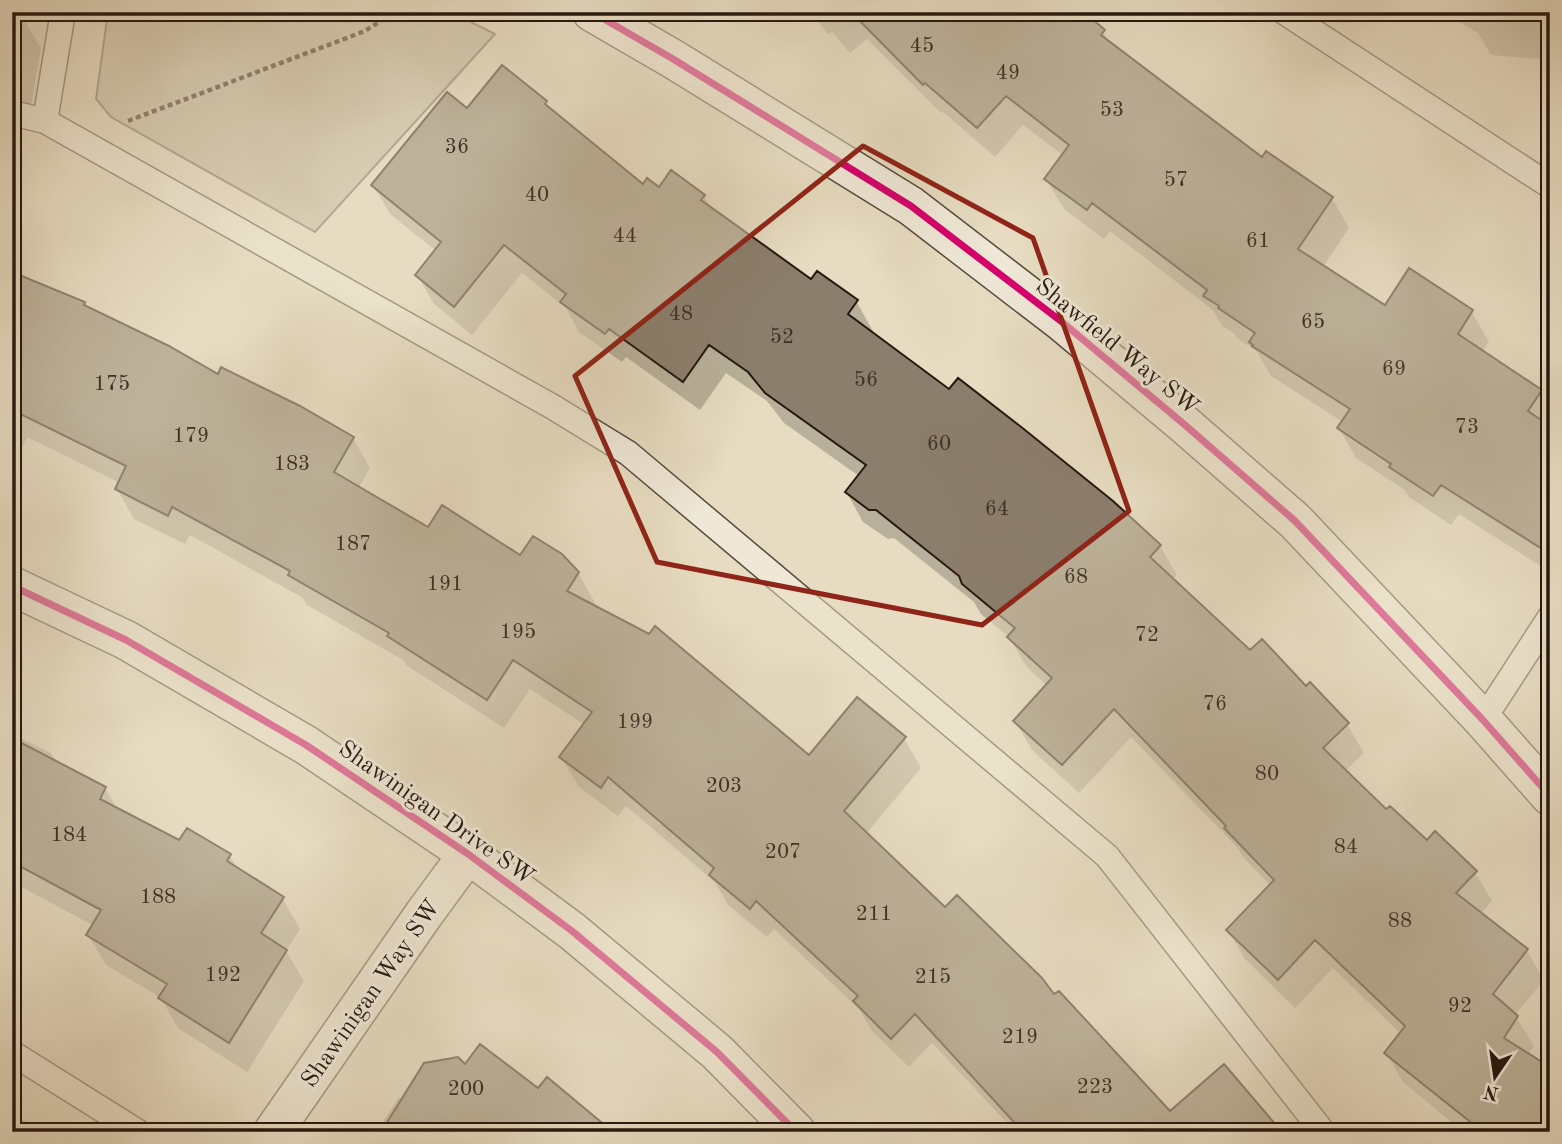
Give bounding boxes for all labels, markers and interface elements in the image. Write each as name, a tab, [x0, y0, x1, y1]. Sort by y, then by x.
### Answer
house number: 45	[910, 36, 934, 57]
house number: 49	[996, 63, 1020, 84]
house number: 53	[1100, 100, 1124, 121]
house number: 36	[445, 137, 469, 158]
house number: 57	[1164, 170, 1188, 191]
house number: 40	[525, 185, 549, 206]
house number: 44	[613, 226, 637, 247]
house number: 61	[1246, 231, 1270, 252]
street label: Shawfield Way SW	[1031, 275, 1203, 421]
house number: 48	[669, 304, 693, 325]
house number: 65	[1301, 312, 1325, 333]
house number: 52	[770, 327, 794, 348]
house number: 69	[1382, 359, 1406, 380]
house number: 56	[854, 370, 878, 391]
house number: 175	[94, 374, 130, 395]
house number: 73	[1455, 417, 1479, 438]
house number: 179	[173, 426, 209, 447]
house number: 60	[927, 434, 951, 455]
house number: 183	[274, 454, 310, 475]
house number: 64	[985, 499, 1009, 520]
house number: 187	[335, 534, 371, 555]
house number: 68	[1064, 567, 1088, 588]
house number: 191	[427, 574, 463, 595]
house number: 195	[500, 622, 536, 643]
house number: 72	[1135, 625, 1159, 646]
house number: 76	[1203, 694, 1227, 715]
house number: 199	[617, 712, 653, 733]
street label: Shawinigan Drive SW	[333, 737, 539, 891]
house number: 80	[1255, 764, 1279, 785]
house number: 203	[706, 776, 742, 797]
house number: 184	[51, 825, 87, 846]
house number: 84	[1334, 837, 1358, 858]
house number: 207	[765, 842, 801, 863]
house number: 188	[140, 887, 176, 908]
street label: Shawinigan Way SW	[298, 895, 446, 1093]
house number: 211	[856, 904, 892, 925]
house number: 88	[1388, 911, 1412, 932]
house number: 192	[205, 965, 241, 986]
house number: 215	[915, 967, 951, 988]
house number: 92	[1448, 996, 1472, 1017]
house number: 219	[1002, 1027, 1038, 1048]
north arrow	[1460, 1042, 1530, 1112]
house number: 223	[1077, 1077, 1113, 1098]
house number: 200	[448, 1079, 484, 1100]
text: N	[1482, 1080, 1501, 1102]

